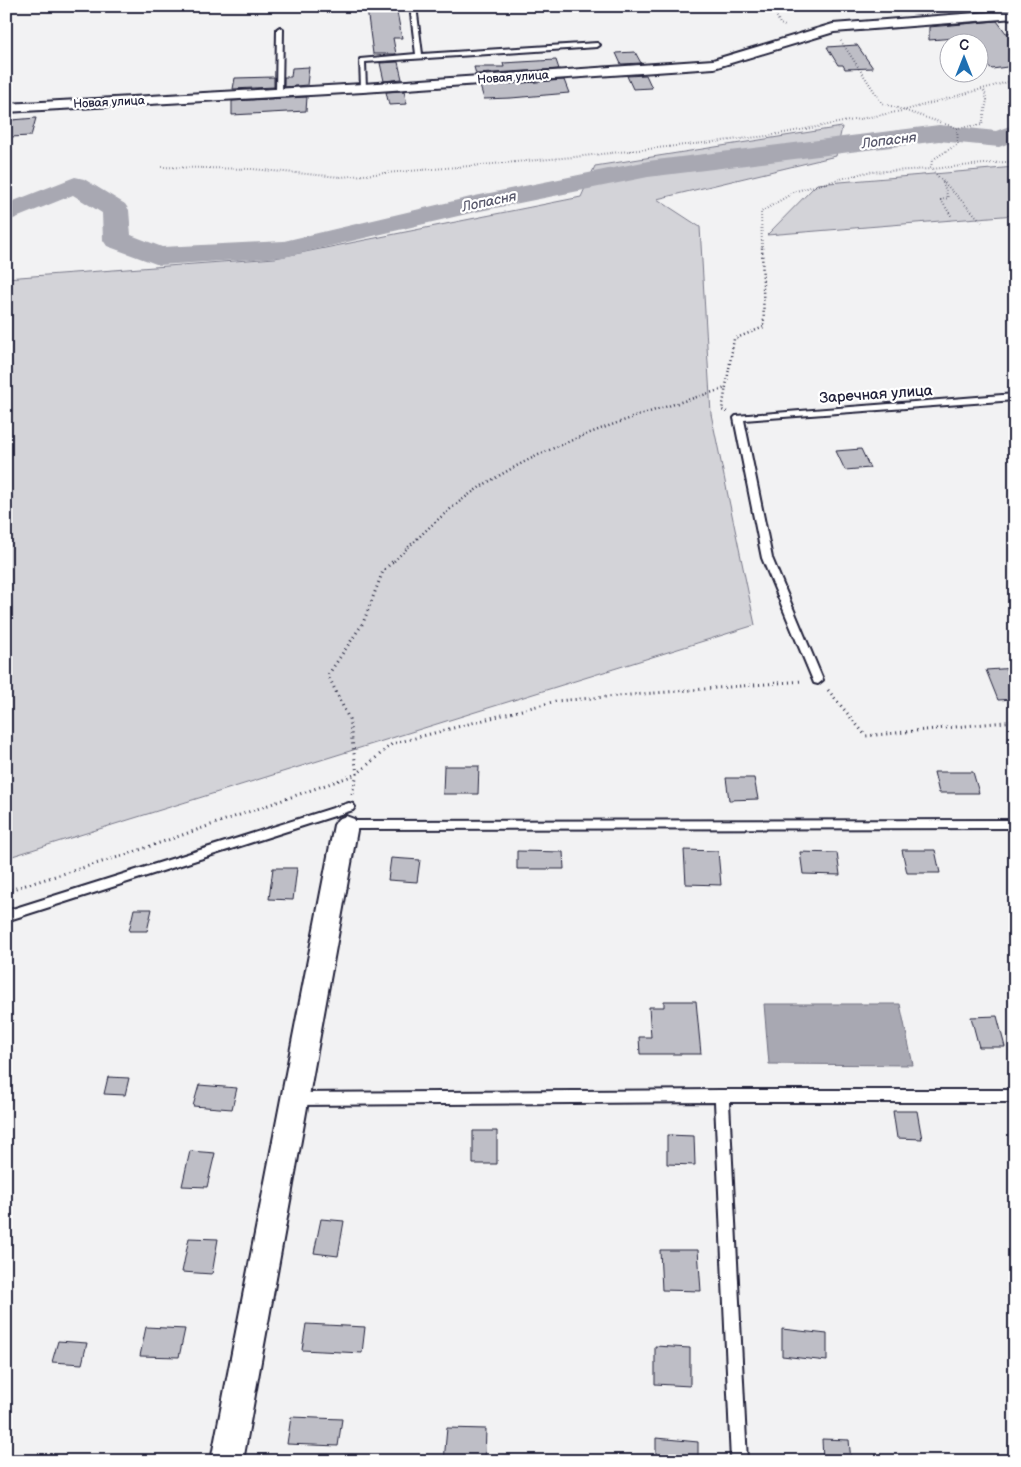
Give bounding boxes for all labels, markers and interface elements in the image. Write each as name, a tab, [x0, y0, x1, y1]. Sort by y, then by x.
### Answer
north arrow	[938, 32, 988, 82]
text: С	[959, 37, 969, 54]
street label: Новая улица	[477, 68, 549, 87]
street label: Новая улица	[73, 93, 145, 112]
water label: Лопасня	[860, 129, 918, 152]
water label: Лопасня	[459, 187, 518, 216]
street label: Заречная улица	[819, 381, 933, 408]

